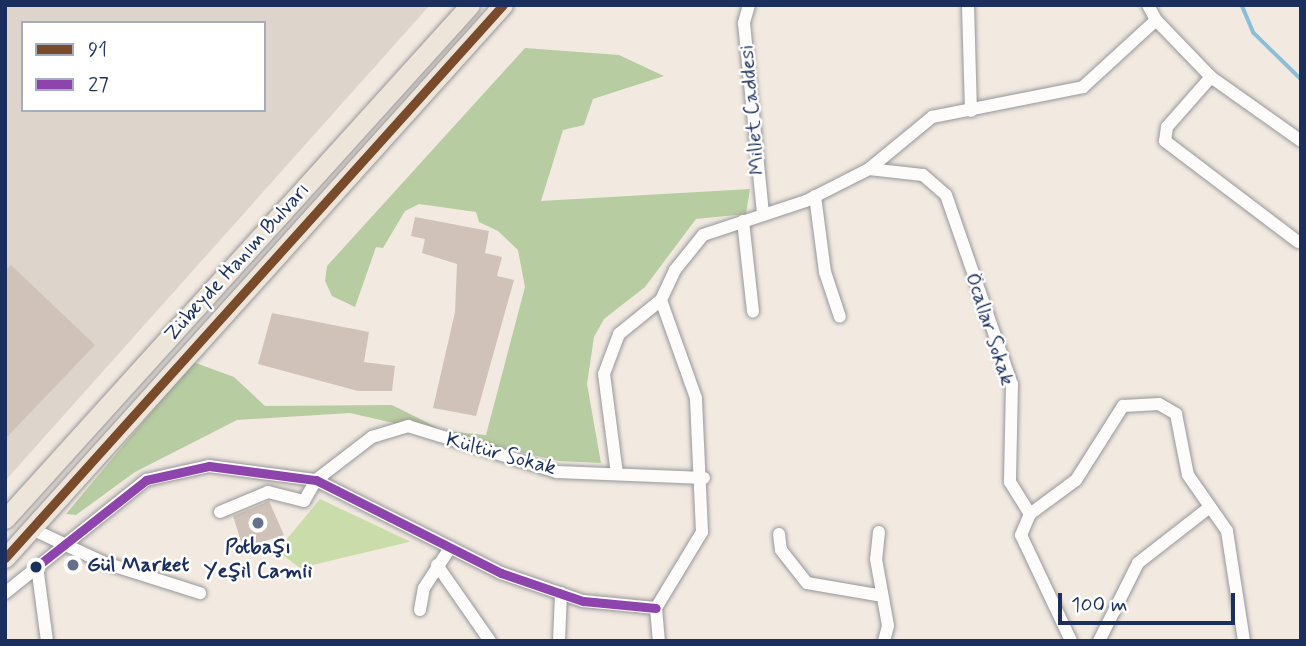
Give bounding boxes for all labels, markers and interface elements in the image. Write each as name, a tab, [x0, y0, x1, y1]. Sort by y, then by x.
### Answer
legend	[21, 21, 266, 112]
text: 91	[88, 36, 107, 64]
street label: Millet Caddesi	[734, 43, 770, 177]
text: 27	[88, 71, 109, 99]
street label: Zübeyde Hanım Bulvarı	[158, 176, 316, 348]
street label: Öcallar Sokak	[960, 268, 1020, 390]
street label: Kültür Sokak	[442, 427, 560, 481]
marker: Potbaşı Yeşil Camii	[250, 515, 266, 531]
place label: Potbaşı Yeşil Camii	[204, 534, 312, 584]
place label: Gül Market	[87, 552, 191, 578]
marker: Gül Market	[65, 557, 81, 573]
unlabelled marker	[29, 560, 43, 574]
scale bar	[1061, 580, 1238, 624]
text: 100 m	[1071, 591, 1127, 619]

